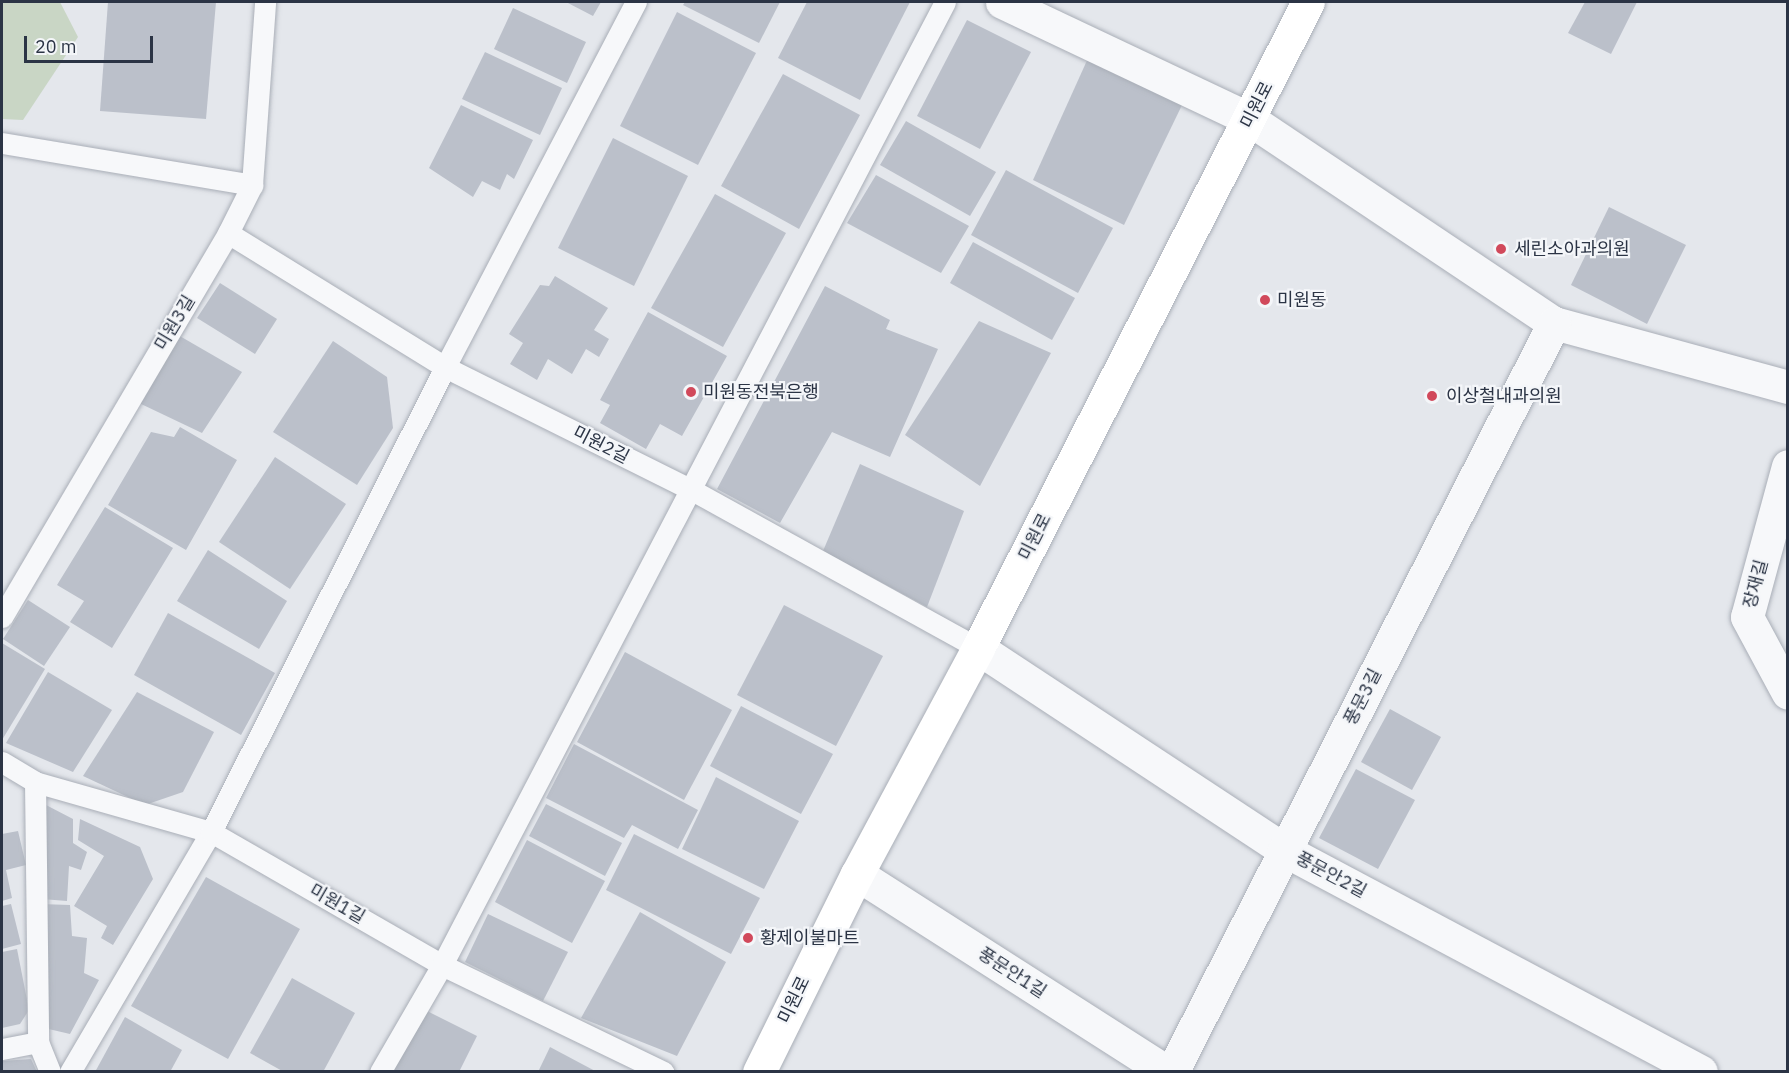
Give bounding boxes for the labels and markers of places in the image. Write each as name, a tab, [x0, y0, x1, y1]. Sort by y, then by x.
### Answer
place label: 세린소아과의원	[1514, 238, 1630, 260]
marker: 세린소아과의원	[1492, 240, 1510, 258]
place label: 미원동	[1277, 289, 1327, 311]
marker: 미원동	[1258, 293, 1272, 307]
place label: 미원동전북은행	[703, 381, 819, 403]
marker: 미원동전북은행	[684, 385, 698, 399]
place label: 이상철내과의원	[1446, 385, 1562, 407]
marker: 이상철내과의원	[1423, 387, 1441, 405]
place label: 황제이불마트	[760, 927, 859, 949]
marker: 황제이불마트	[741, 931, 755, 945]

